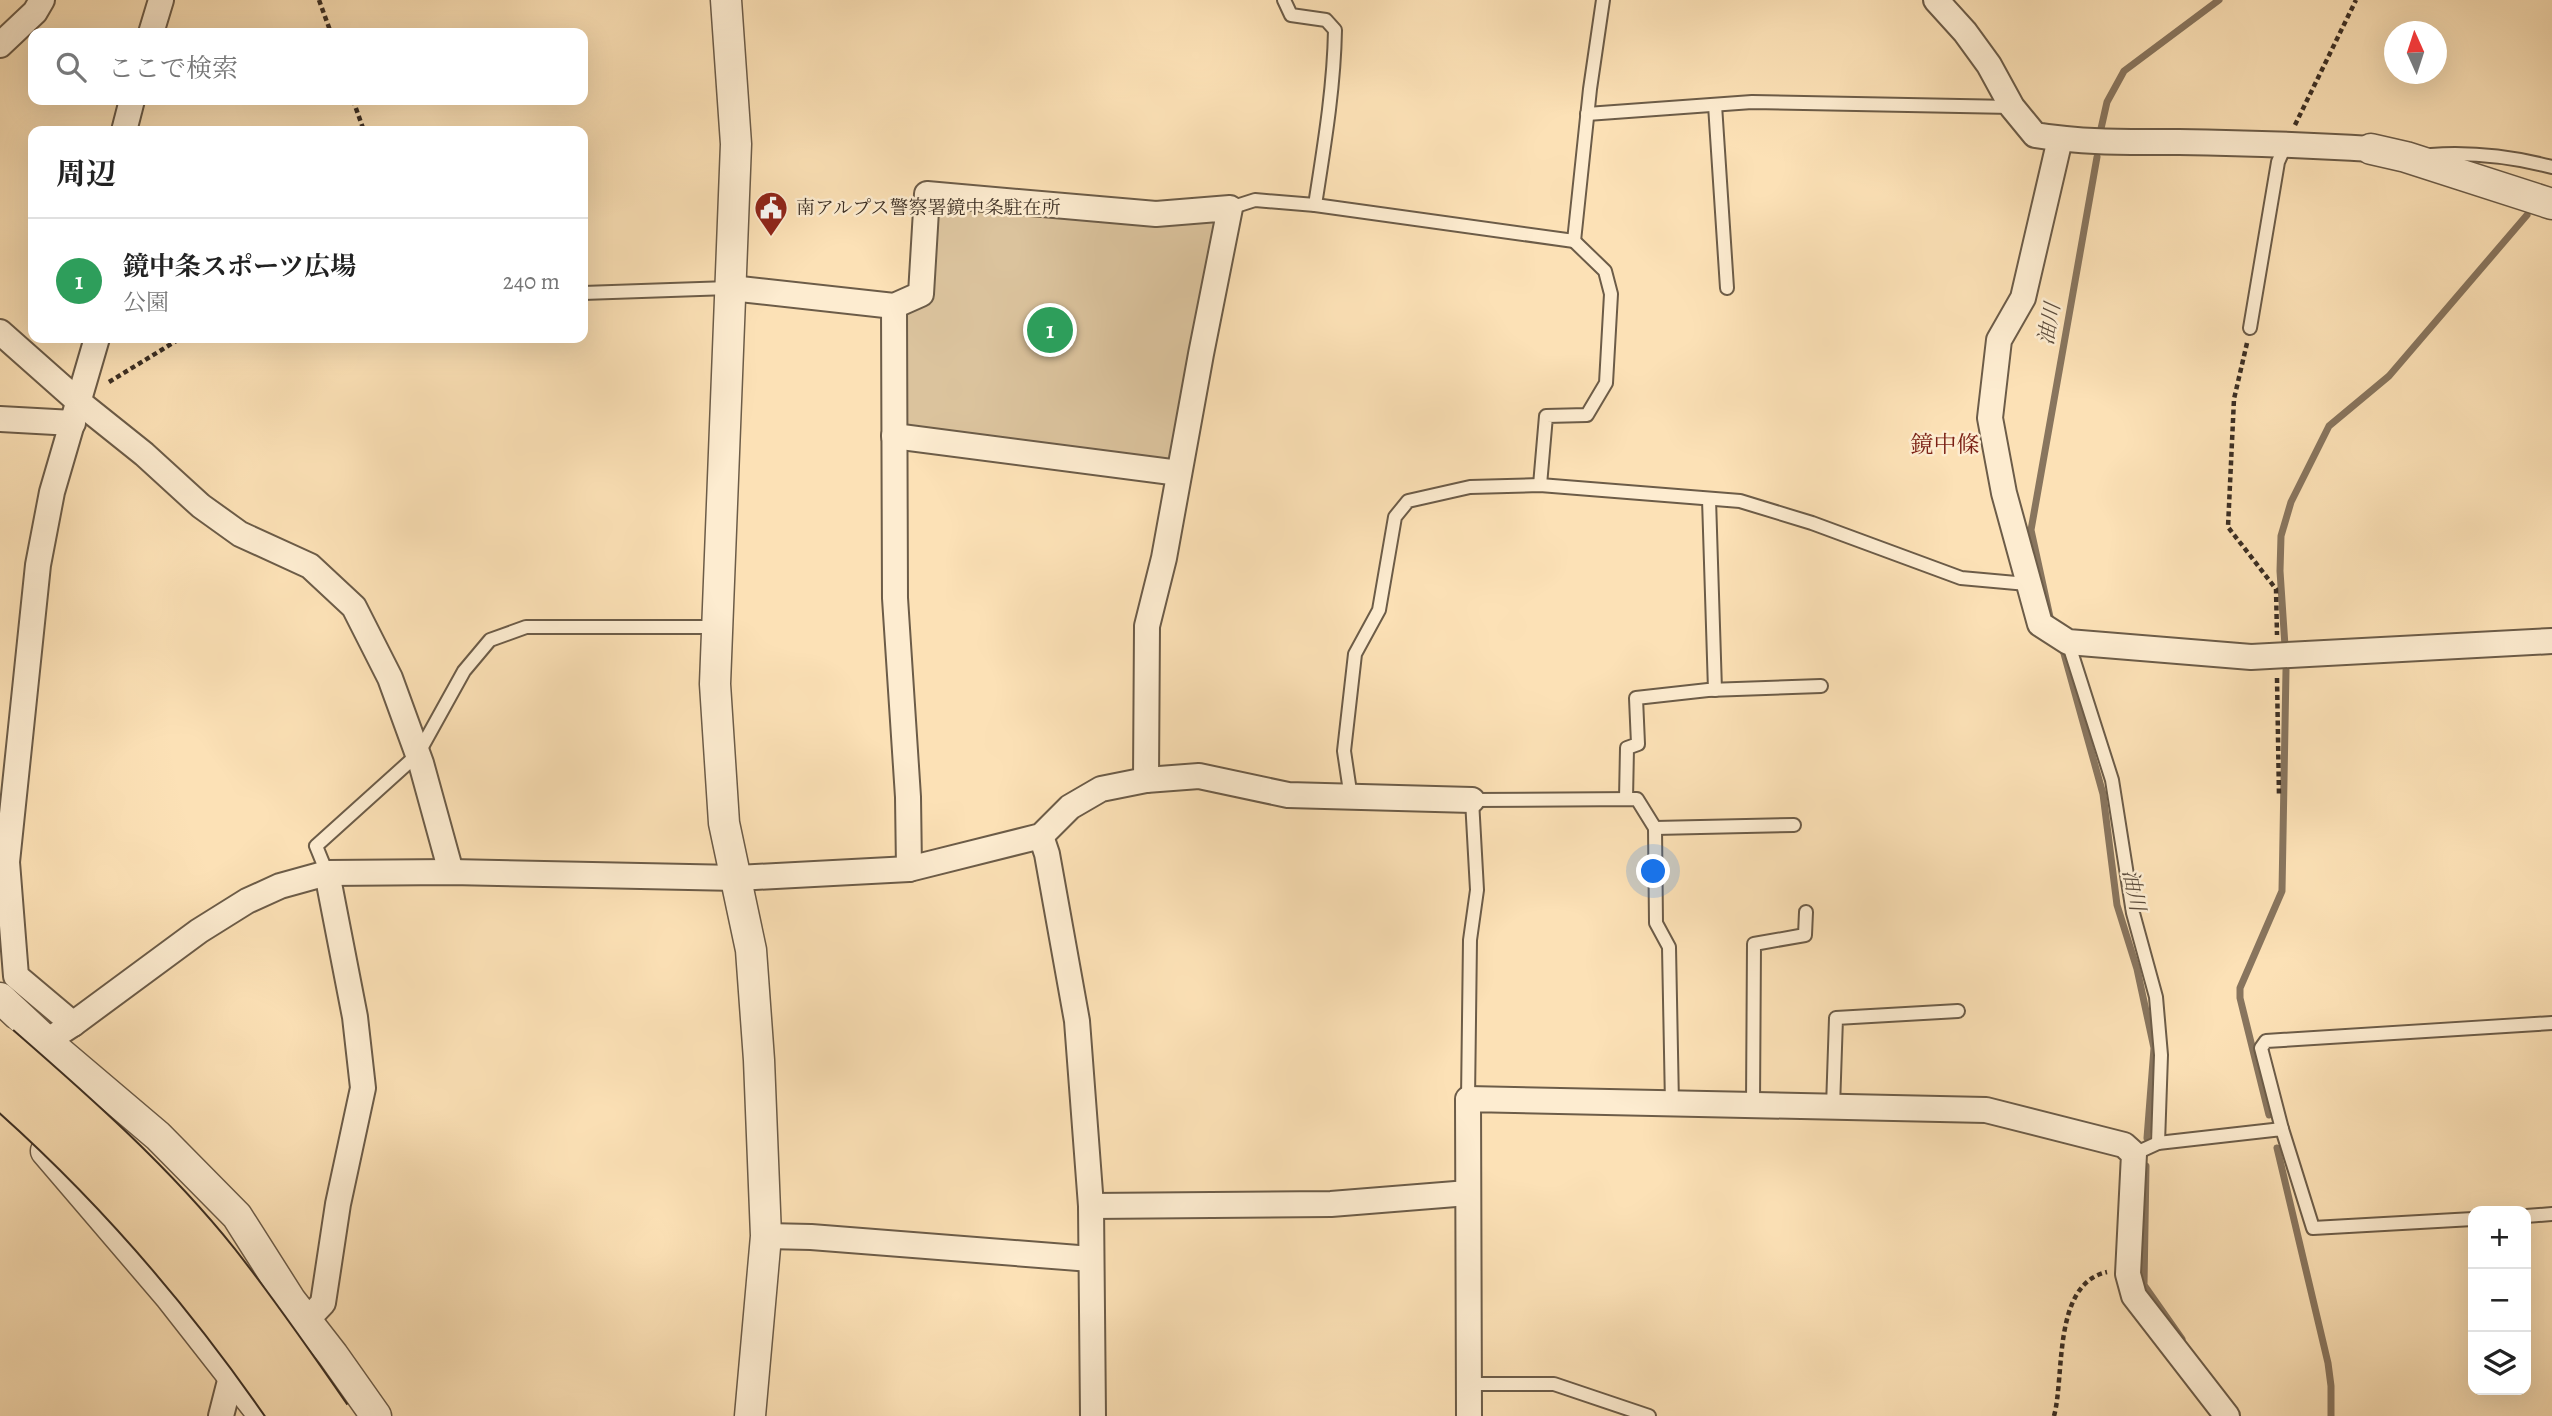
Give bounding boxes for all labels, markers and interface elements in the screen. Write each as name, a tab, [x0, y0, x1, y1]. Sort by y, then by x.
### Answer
north arrow	[2384, 21, 2447, 84]
search box	[28, 28, 588, 105]
icon: search	[52, 48, 90, 86]
text: ここで検索	[108, 51, 238, 86]
text: 周辺	[56, 154, 116, 194]
public building icon: 南アルプス警察署鏡中条駐在所	[752, 189, 790, 238]
place label: 南アルプス警察署鏡中条駐在所	[796, 195, 1060, 221]
text: 鏡中条スポーツ広場	[123, 249, 356, 284]
text: 1	[75, 266, 83, 297]
text: 240 m	[503, 266, 560, 297]
text: 公園	[123, 287, 169, 318]
water label: 油川	[2032, 299, 2067, 347]
pin: 1	[1027, 304, 1073, 356]
district label: 鏡中條	[1911, 429, 1980, 460]
your location	[1636, 854, 1670, 888]
water label: 油川	[2116, 867, 2152, 915]
map controls	[2468, 1206, 2531, 1395]
button: +	[2468, 1206, 2531, 1269]
button: −	[2468, 1269, 2531, 1332]
button: layers	[2468, 1332, 2531, 1395]

